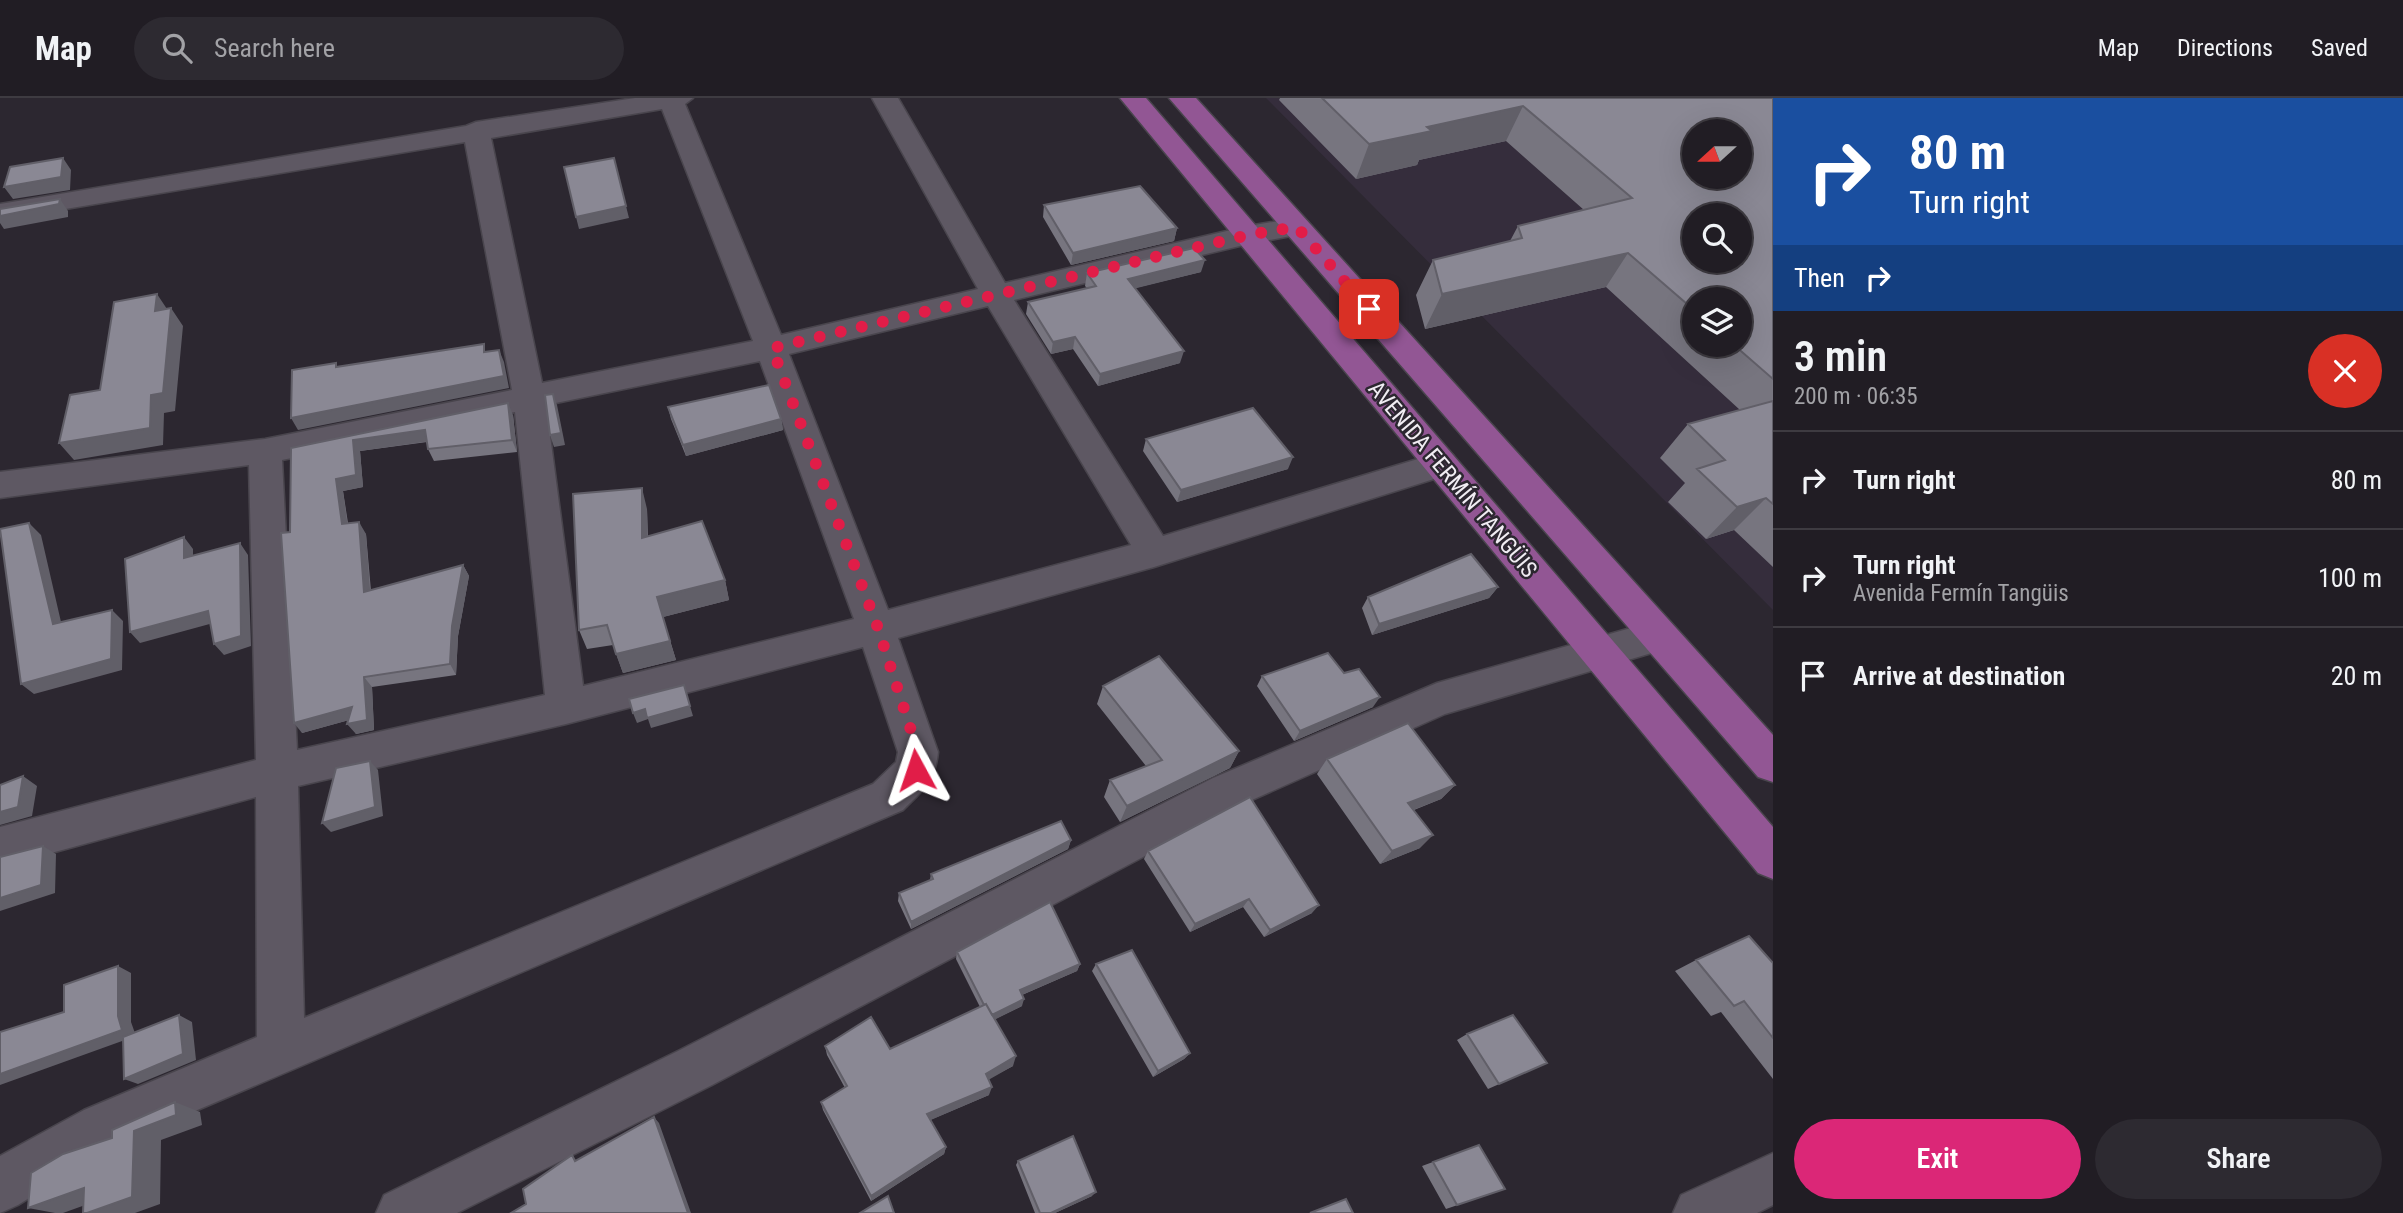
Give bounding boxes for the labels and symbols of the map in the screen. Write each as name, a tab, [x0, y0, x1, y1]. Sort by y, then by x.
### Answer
north arrow	[1682, 119, 1752, 189]
pin	[1339, 279, 1399, 339]
street label: AVENIDA FERMÍN TANGÜIS	[1363, 375, 1543, 583]
position arrow	[879, 733, 953, 807]

